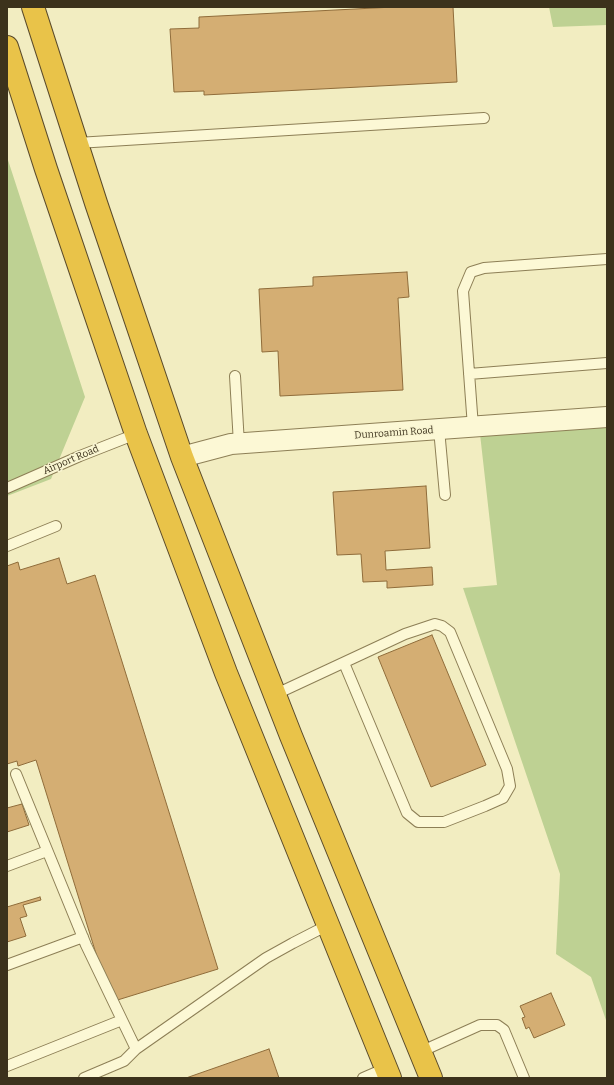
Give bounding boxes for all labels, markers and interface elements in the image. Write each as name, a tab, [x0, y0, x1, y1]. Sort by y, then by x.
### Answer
street label: Dunroamin Road	[354, 424, 434, 442]
street label: Airport Road	[41, 443, 101, 477]

